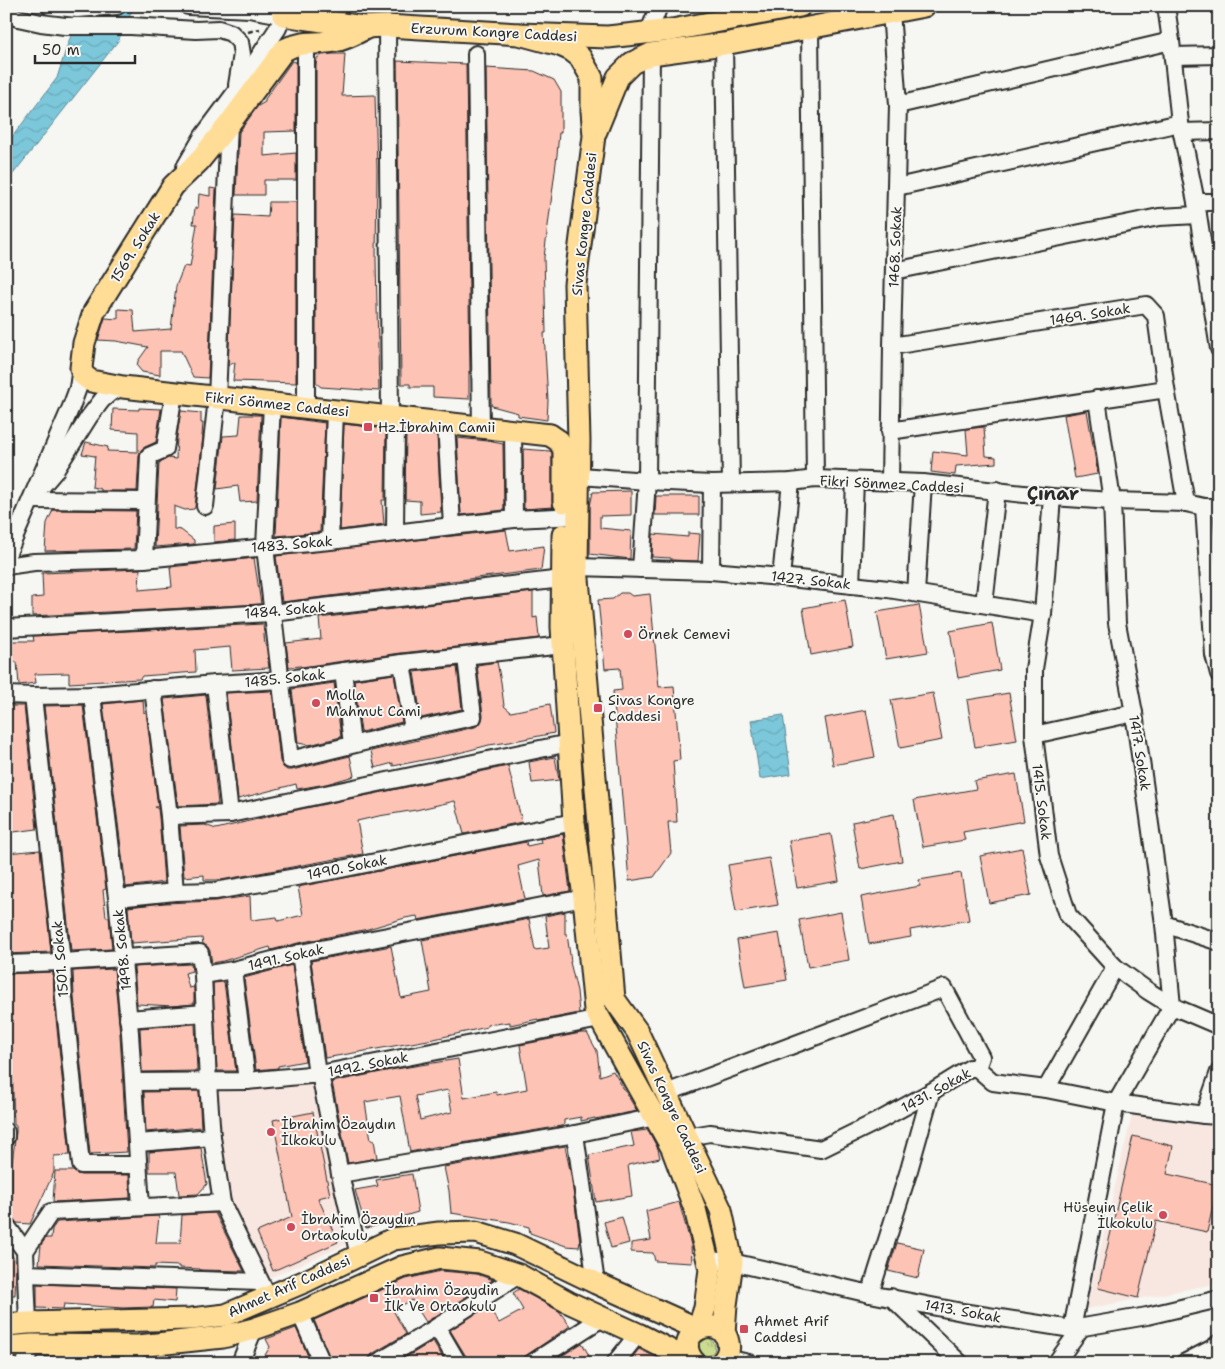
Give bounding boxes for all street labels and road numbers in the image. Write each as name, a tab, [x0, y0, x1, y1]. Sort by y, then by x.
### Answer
street label: Erzurum Kongre Caddesi	[410, 19, 578, 45]
street label: Sivas Kongre Caddesi	[568, 151, 600, 297]
street label: 1468. Sokak	[885, 206, 905, 288]
street label: 1569. Sokak	[106, 208, 164, 286]
street label: 1469. Sokak	[1048, 299, 1132, 329]
street label: Fikri Sönmez Caddesi	[204, 387, 350, 421]
street label: Fikri Sönmez Caddesi	[819, 471, 965, 497]
street label: 1483. Sokak	[251, 531, 333, 557]
street label: 1427. Sokak	[770, 567, 852, 593]
street label: 1484. Sokak	[244, 597, 326, 623]
street label: 1485. Sokak	[244, 665, 326, 691]
street label: 1417. Sokak	[1125, 714, 1155, 792]
street label: 1415. Sokak	[1028, 763, 1056, 841]
street label: 1490. Sokak	[305, 850, 389, 884]
street label: 1498. Sokak	[109, 908, 135, 992]
street label: 1501. Sokak	[48, 920, 72, 998]
street label: 1491. Sokak	[246, 940, 326, 974]
street label: Sivas Kongre Caddesi	[633, 1038, 711, 1176]
street label: 1492. Sokak	[326, 1047, 410, 1081]
street label: 1431. Sokak	[898, 1064, 974, 1116]
street label: Ahmet Arif Caddesi	[225, 1251, 353, 1321]
street label: 1413. Sokak	[923, 1295, 1003, 1327]

